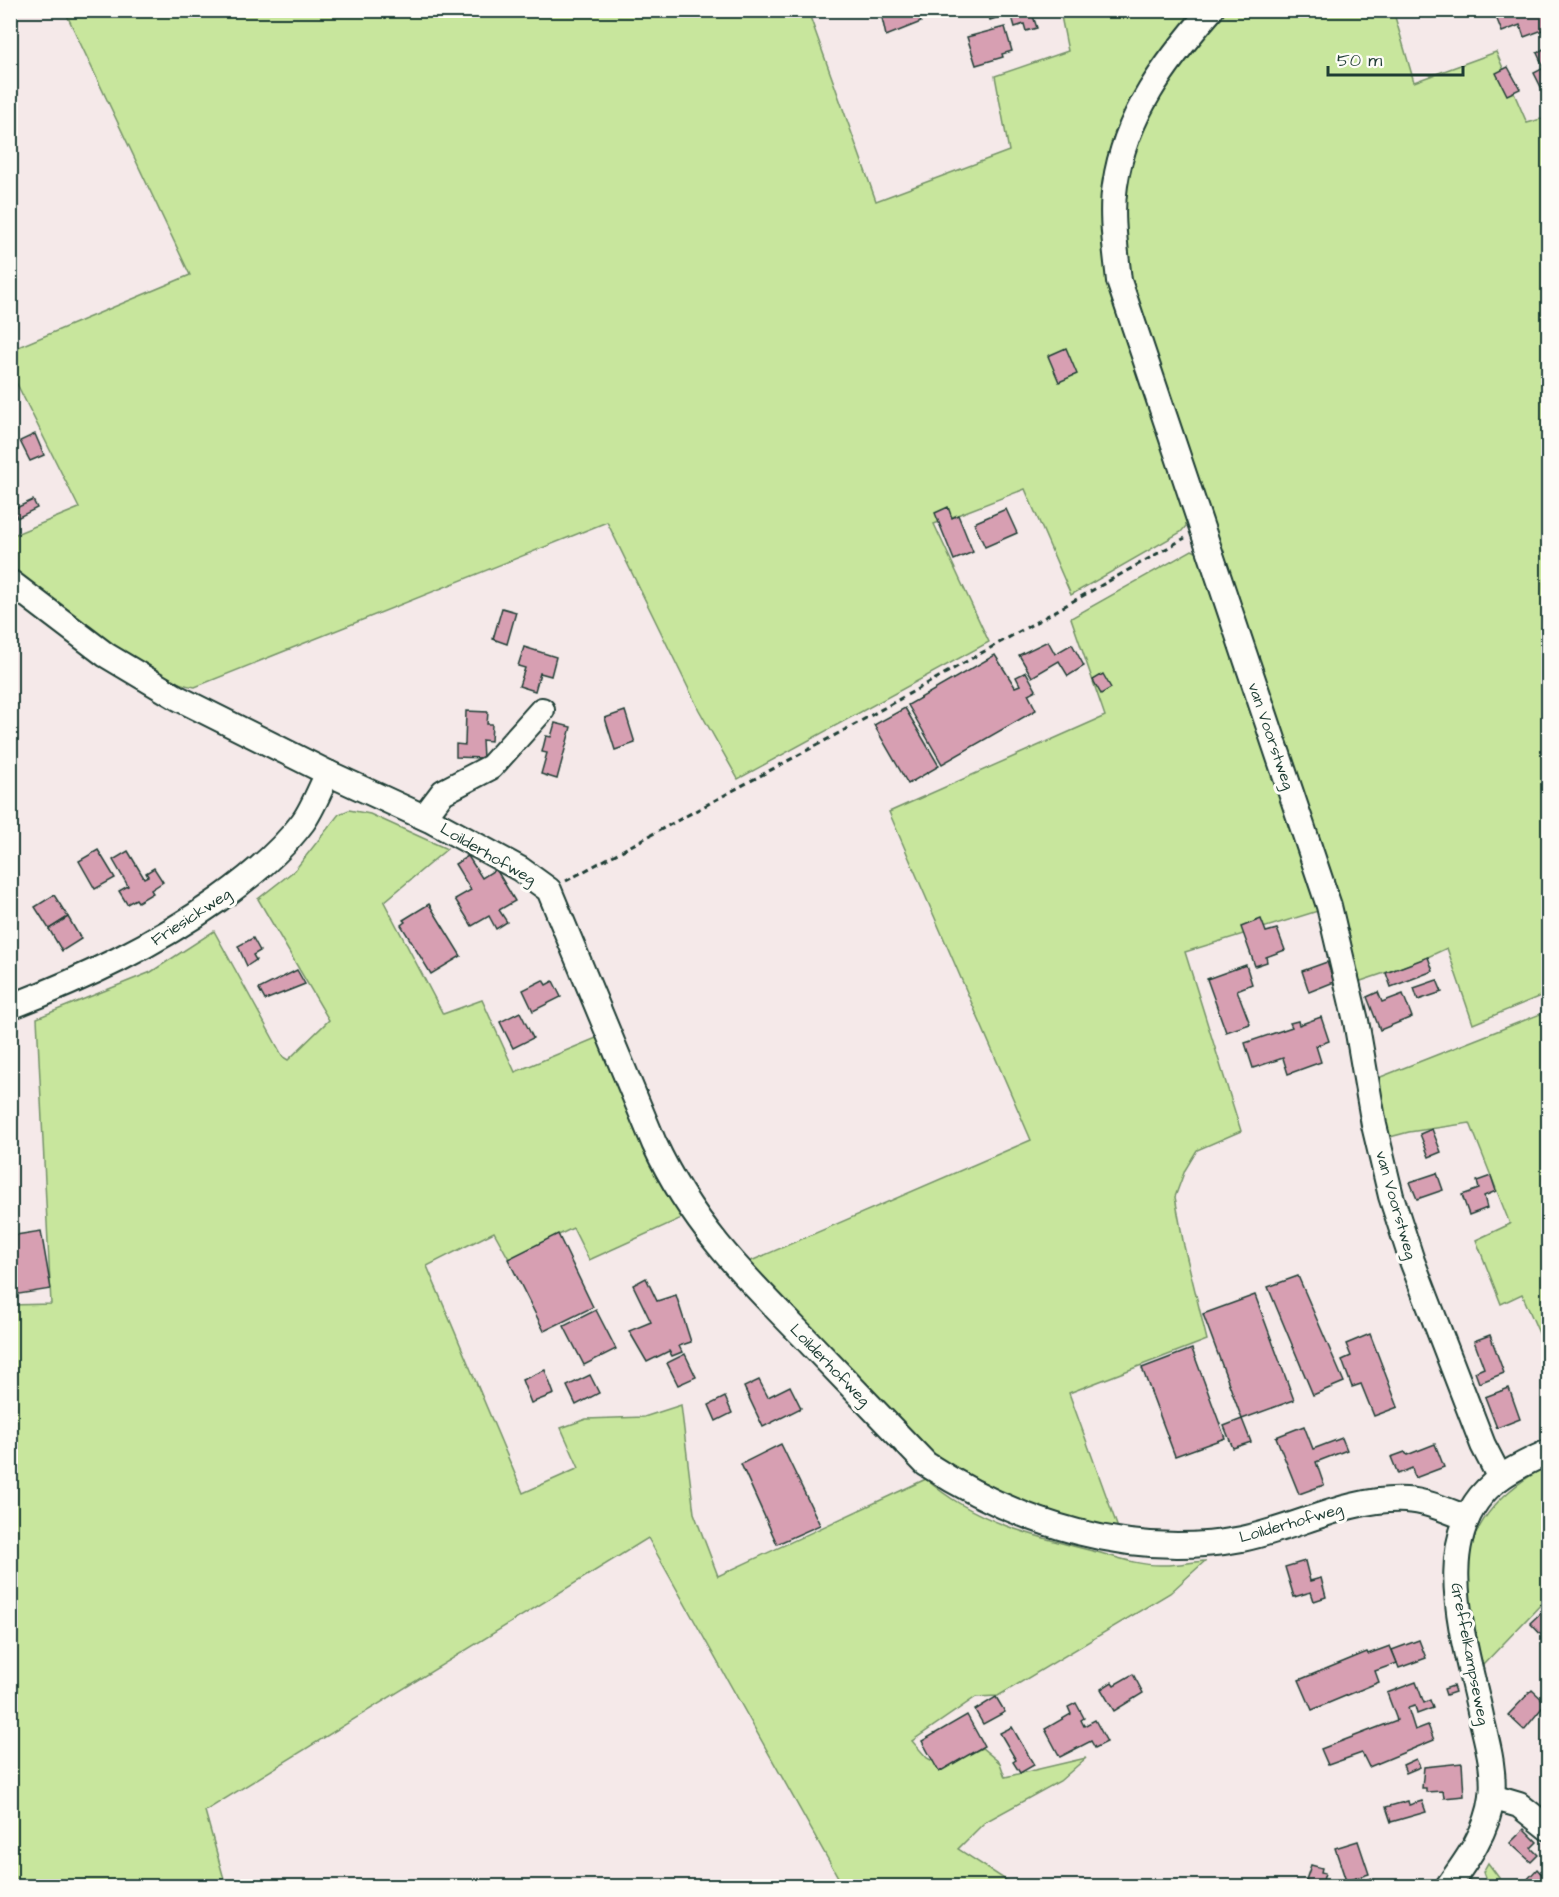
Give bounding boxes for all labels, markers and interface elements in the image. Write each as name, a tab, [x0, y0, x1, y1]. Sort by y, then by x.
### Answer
scale bar	[1328, 39, 1463, 77]
text: 50 m	[1337, 48, 1382, 73]
street label: van Voorstweg	[1241, 679, 1300, 793]
street label: Loilderhofweg	[436, 818, 540, 891]
street label: Friesickweg	[147, 883, 236, 952]
street label: van Voorstweg	[1369, 1148, 1422, 1262]
street label: Loilderhofweg	[784, 1319, 875, 1412]
street label: Loilderhofweg	[1237, 1498, 1346, 1549]
street label: Greffelkampseweg	[1444, 1581, 1495, 1727]

